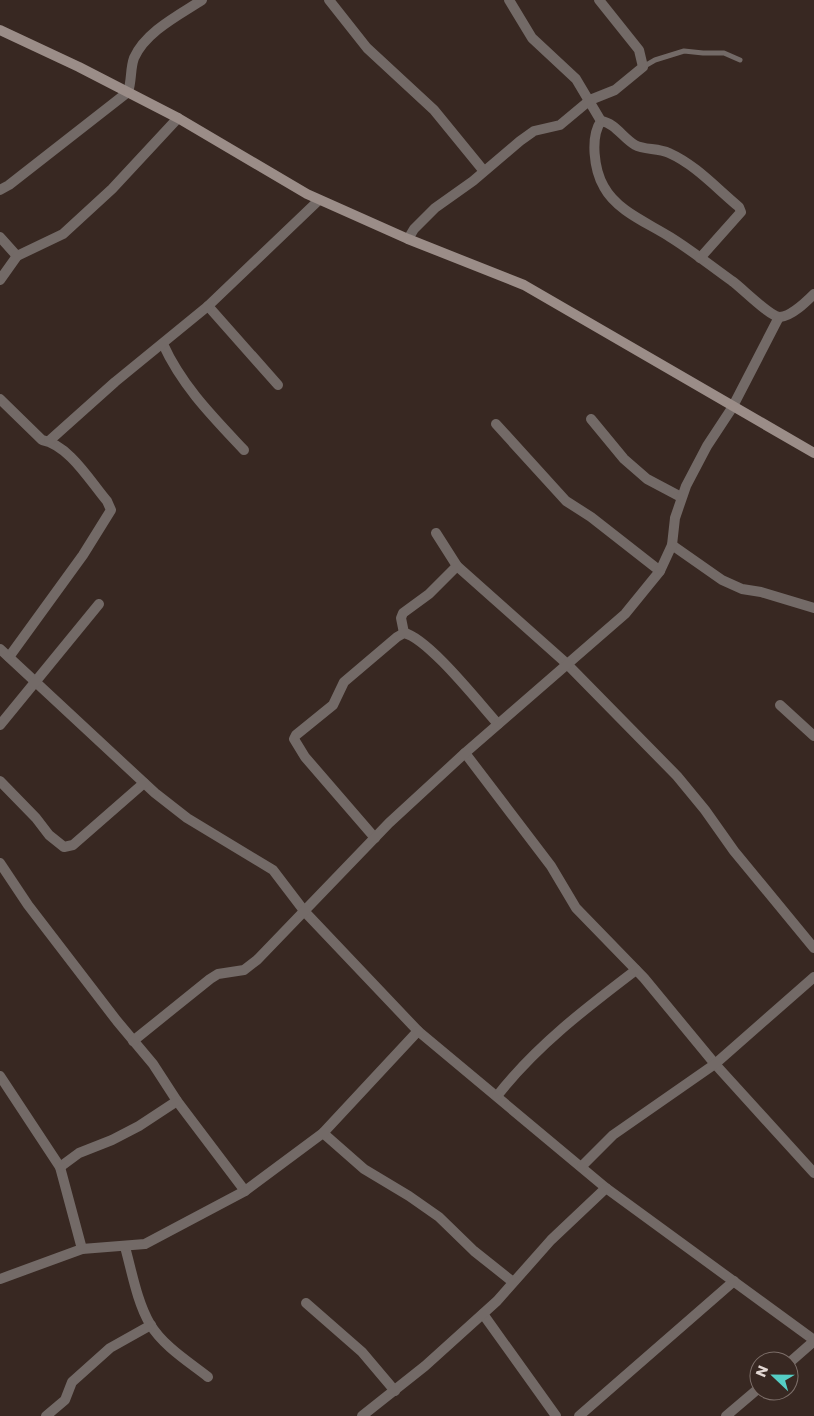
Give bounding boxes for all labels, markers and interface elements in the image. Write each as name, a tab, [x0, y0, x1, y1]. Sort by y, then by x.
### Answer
north arrow	[749, 1351, 799, 1401]
text: N	[751, 1363, 773, 1380]

